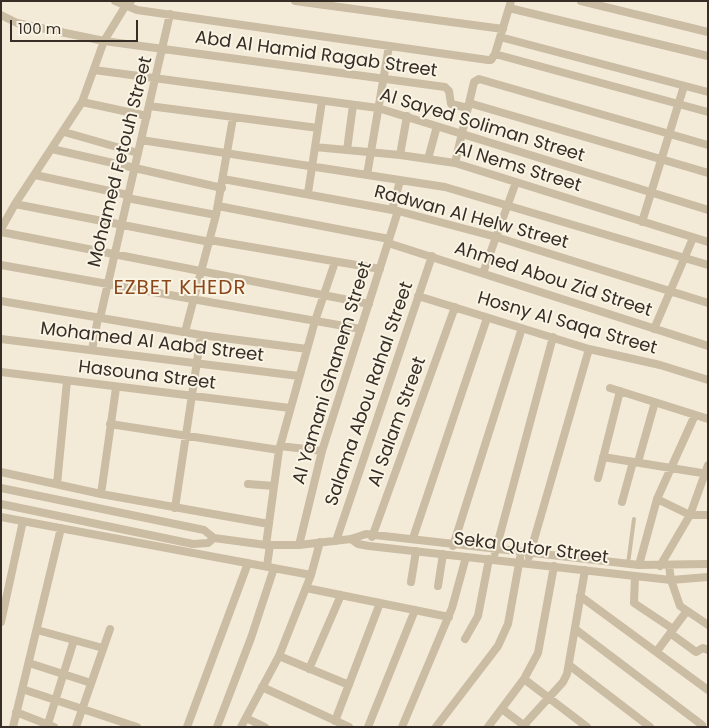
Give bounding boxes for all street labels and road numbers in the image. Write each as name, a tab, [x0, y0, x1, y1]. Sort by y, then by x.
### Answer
street label: Abd Al Hamid Ragab Street	[194, 27, 438, 83]
street label: Mohamed Fetouh Street	[84, 54, 158, 270]
street label: Al Sayed Soliman Street	[377, 85, 587, 167]
street label: Al Nems Street	[452, 139, 584, 197]
street label: Radwan Al Helw Street	[372, 182, 570, 254]
street label: Ahmed Abou Zid Street	[452, 238, 654, 322]
street label: Al Yamani Ghanem Street	[289, 259, 377, 487]
street label: Salama Abou Rahal Street	[321, 279, 419, 509]
street label: Hosny Al Saqa Street	[475, 288, 659, 360]
street label: Mohamed Al Aabd Street	[39, 319, 265, 367]
street label: Al Salam Street	[364, 354, 432, 490]
street label: Hasouna Street	[77, 357, 217, 395]
street label: Seka Qutor Street	[452, 529, 610, 569]

